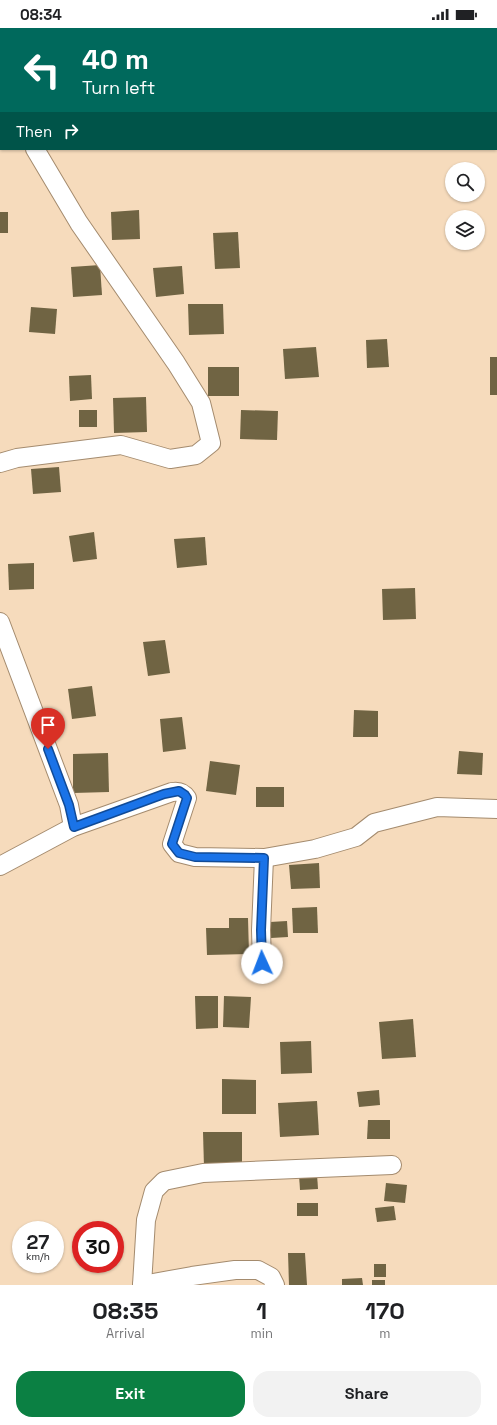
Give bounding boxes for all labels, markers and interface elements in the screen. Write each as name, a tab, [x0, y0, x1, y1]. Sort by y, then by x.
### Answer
text: 08:34	[20, 5, 62, 24]
text: 40 m	[82, 41, 149, 77]
icon: left	[16, 44, 68, 96]
text: Turn left	[82, 76, 155, 99]
icon: right	[60, 120, 82, 142]
text: Then	[16, 122, 52, 141]
map controls	[445, 162, 485, 250]
button: search	[445, 162, 485, 202]
button: layers	[445, 210, 485, 250]
pin	[31, 708, 65, 749]
icon: arrive	[37, 714, 59, 736]
position arrow	[241, 942, 283, 984]
speed limit sign: 30	[72, 1221, 124, 1273]
text: 27	[27, 1229, 49, 1255]
text: km/h	[26, 1250, 50, 1263]
text: 08:35	[92, 1295, 158, 1326]
text: 1	[256, 1295, 267, 1326]
text: 170	[365, 1295, 405, 1326]
text: Arrival	[106, 1325, 145, 1342]
text: min	[251, 1325, 273, 1342]
text: m	[379, 1325, 391, 1342]
button: Exit	[16, 1371, 245, 1417]
button: Share	[253, 1371, 481, 1417]

